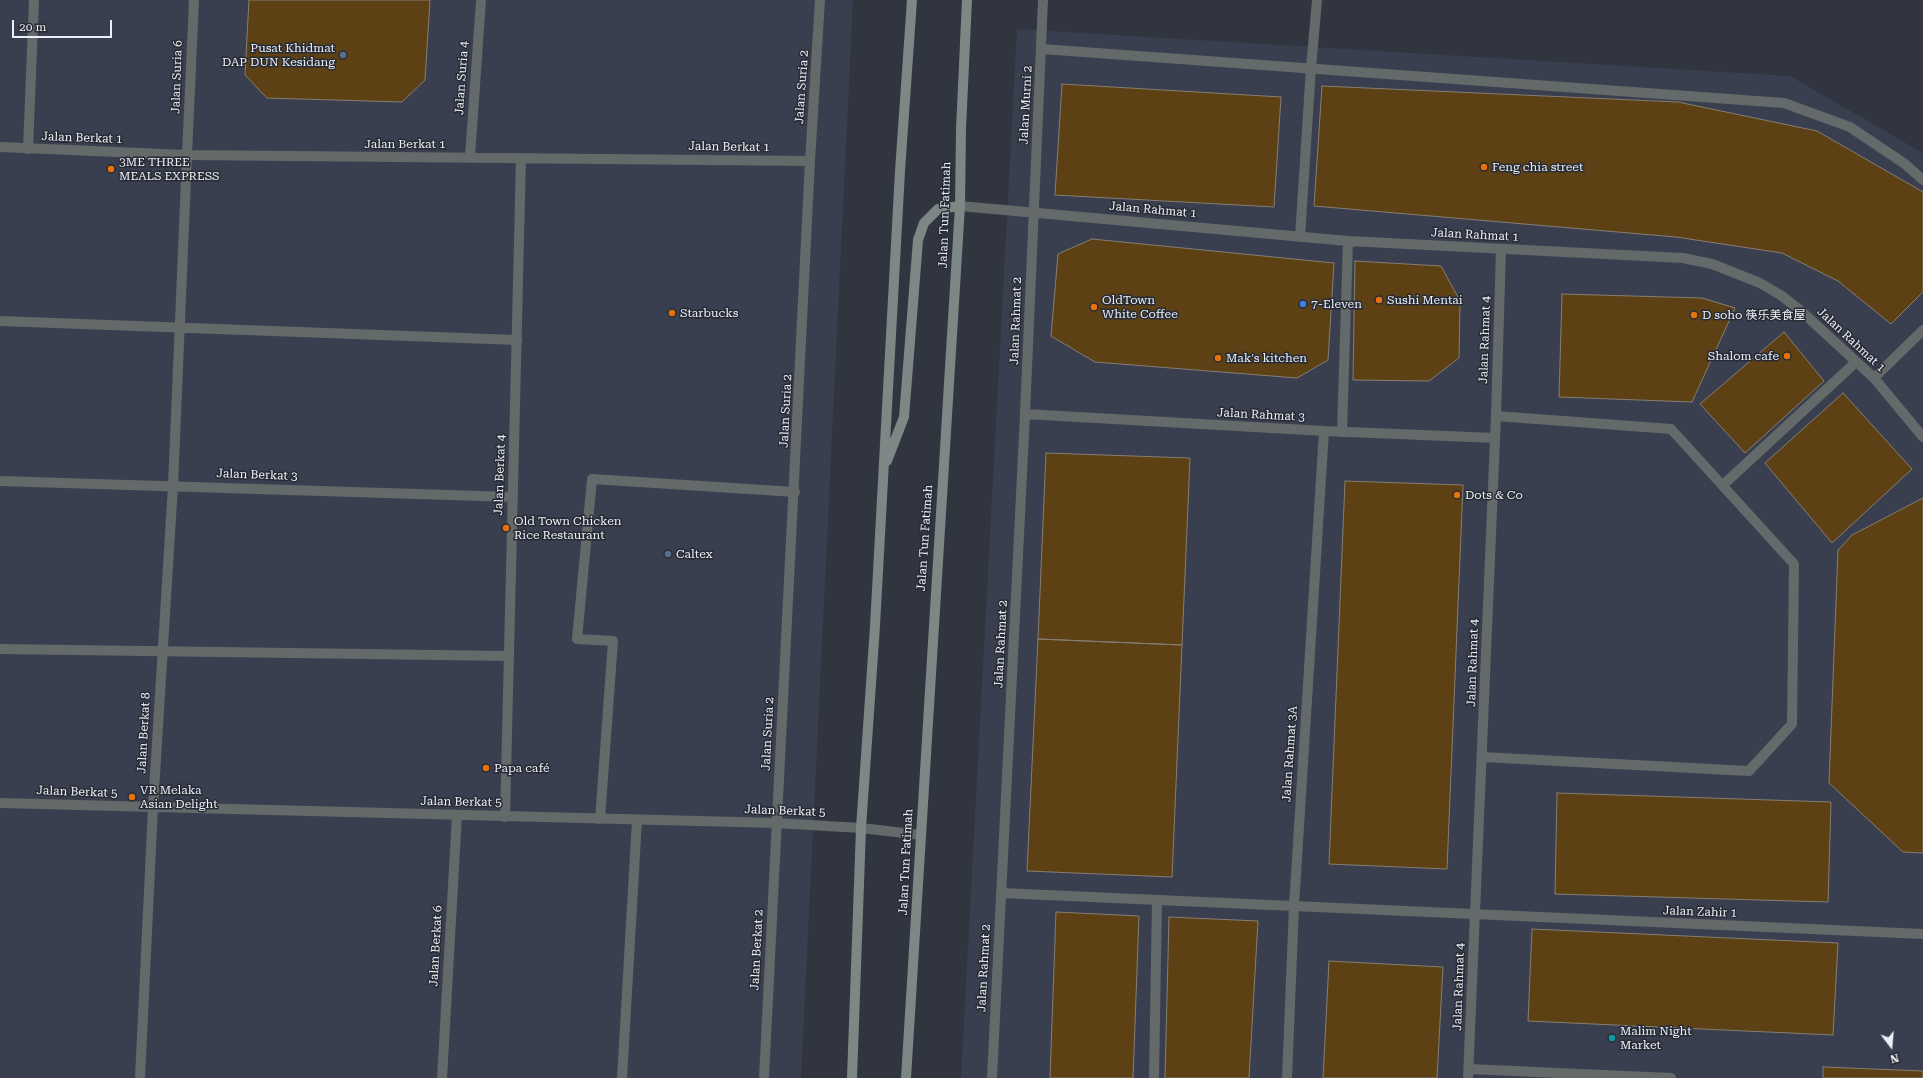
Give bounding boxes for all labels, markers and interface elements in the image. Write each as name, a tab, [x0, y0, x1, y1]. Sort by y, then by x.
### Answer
scale bar	[14, 12, 114, 38]
text: 20 m	[19, 20, 46, 34]
street label: Jalan Suria 6	[169, 40, 185, 114]
place label: Pusat Khidmat DAP DUN Kesidang	[222, 41, 335, 69]
street label: Jalan Suria 4	[452, 41, 472, 115]
marker: Pusat Khidmat DAP DUN Kesidang	[338, 50, 348, 60]
street label: Jalan Suria 2	[792, 50, 812, 124]
street label: Jalan Murni 2	[1017, 65, 1035, 145]
street label: Jalan Berkat 1	[41, 129, 123, 147]
street label: Jalan Berkat 1	[364, 137, 446, 151]
street label: Jalan Berkat 1	[688, 139, 770, 155]
place label: 3ME THREE MEALS EXPRESS	[119, 155, 219, 183]
place label: Feng chia street	[1492, 160, 1583, 174]
street label: Jalan Tun Fatimah	[936, 161, 954, 269]
marker: Feng chia street	[1479, 162, 1489, 172]
marker: 3ME THREE MEALS EXPRESS	[106, 164, 116, 174]
street label: Jalan Rahmat 1	[1109, 199, 1197, 221]
street label: Jalan Rahmat 1	[1431, 226, 1519, 244]
street label: Jalan Rahmat 2	[1007, 277, 1025, 365]
place label: OldTown White Coffee	[1102, 293, 1178, 321]
place label: Sushi Mentai	[1387, 293, 1463, 307]
marker: Sushi Mentai	[1374, 295, 1384, 305]
street label: Jalan Rahmat 4	[1476, 296, 1494, 384]
place label: 7-Eleven	[1311, 297, 1362, 311]
marker: 7-Eleven	[1298, 299, 1308, 309]
marker: OldTown White Coffee	[1089, 302, 1099, 312]
street label: Jalan Rahmat 1	[1814, 305, 1888, 375]
place label: Starbucks	[680, 306, 738, 320]
marker: Starbucks	[667, 308, 677, 318]
place label: D soho 筷乐美食屋	[1702, 308, 1805, 322]
marker: D soho 筷乐美食屋	[1689, 310, 1699, 320]
place label: Shalom cafe	[1708, 349, 1779, 363]
place label: Mak's kitchen	[1226, 351, 1307, 365]
marker: Shalom cafe	[1782, 351, 1792, 361]
marker: Mak's kitchen	[1213, 353, 1223, 363]
street label: Jalan Suria 2	[777, 374, 795, 448]
street label: Jalan Rahmat 3	[1217, 406, 1305, 424]
street label: Jalan Berkat 4	[491, 434, 509, 516]
street label: Jalan Berkat 3	[216, 466, 298, 484]
street label: Jalan Tun Fatimah	[914, 484, 936, 592]
place label: Dots & Co	[1465, 488, 1523, 502]
marker: Dots & Co	[1452, 490, 1462, 500]
place label: Old Town Chicken Rice Restaurant	[514, 514, 622, 542]
marker: Old Town Chicken Rice Restaurant	[501, 523, 511, 533]
place label: Caltex	[676, 547, 713, 561]
marker: Caltex	[663, 549, 673, 559]
street label: Jalan Rahmat 2	[992, 600, 1010, 688]
street label: Jalan Rahmat 4	[1464, 619, 1482, 707]
street label: Jalan Berkat 8	[135, 692, 153, 774]
street label: Jalan Suria 2	[759, 697, 777, 771]
street label: Jalan Rahmat 3A	[1279, 705, 1301, 803]
place label: Papa café	[494, 761, 550, 775]
marker: Papa café	[481, 763, 491, 773]
street label: Jalan Berkat 5	[36, 783, 118, 801]
place label: VR Melaka Asian Delight	[140, 783, 218, 811]
marker: VR Melaka Asian Delight	[127, 792, 137, 802]
street label: Jalan Berkat 5	[420, 794, 502, 810]
street label: Jalan Berkat 5	[744, 802, 826, 820]
street label: Jalan Tun Fatimah	[896, 808, 916, 916]
street label: Jalan Zahir 1	[1663, 904, 1737, 920]
street label: Jalan Berkat 6	[427, 905, 445, 987]
street label: Jalan Berkat 2	[748, 909, 766, 991]
street label: Jalan Rahmat 2	[975, 924, 993, 1012]
street label: Jalan Rahmat 4	[1450, 943, 1468, 1031]
place label: Malim Night Market	[1620, 1024, 1692, 1052]
north arrow	[1871, 1026, 1911, 1066]
marker: Malim Night Market	[1607, 1033, 1617, 1043]
text: N	[1889, 1051, 1900, 1065]

